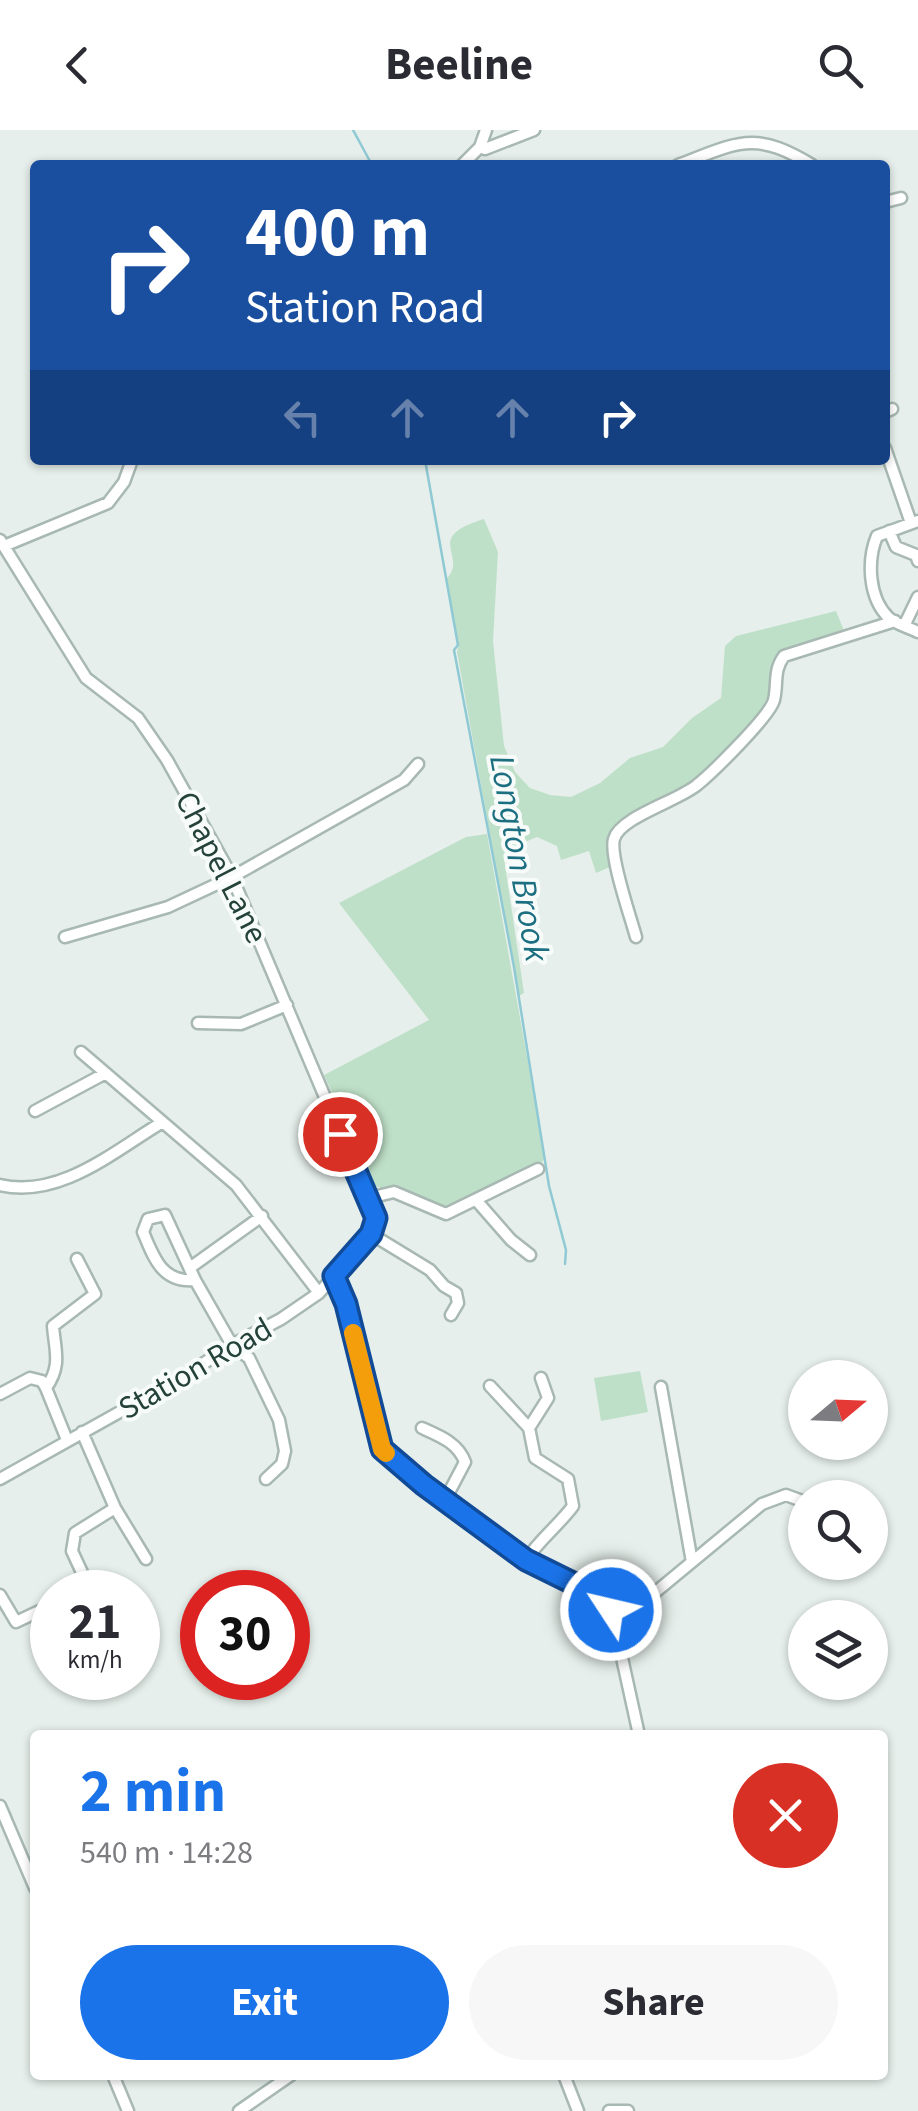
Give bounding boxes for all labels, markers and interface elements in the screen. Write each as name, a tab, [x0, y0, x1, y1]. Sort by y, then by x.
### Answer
text: Beeline	[385, 33, 533, 97]
icon: back	[50, 38, 105, 93]
icon: search	[813, 38, 868, 93]
text: 400 m	[245, 183, 430, 283]
icon: right	[80, 200, 210, 330]
text: Station Road	[245, 276, 485, 340]
icon: left	[275, 390, 330, 445]
icon: ahead	[380, 390, 435, 445]
icon: ahead	[485, 390, 540, 445]
icon: right	[590, 390, 645, 445]
water label: Longton Brook	[476, 751, 562, 967]
street label: Chapel Lane	[163, 783, 279, 951]
pin	[298, 1092, 383, 1177]
icon: arrive	[313, 1107, 368, 1162]
street label: Station Road	[110, 1306, 281, 1431]
north arrow	[788, 1360, 888, 1460]
map controls	[788, 1360, 888, 1700]
button: search	[788, 1480, 888, 1580]
position arrow	[559, 1558, 663, 1662]
speed limit sign: 30	[180, 1570, 310, 1700]
text: 21	[69, 1587, 121, 1658]
button: layers	[788, 1600, 888, 1700]
text: km/h	[67, 1642, 123, 1678]
text: 2 min	[80, 1750, 226, 1835]
button: close	[733, 1763, 838, 1868]
text: 540 m · 14:28	[80, 1830, 253, 1876]
button: Exit	[80, 1945, 449, 2060]
button: Share	[469, 1945, 838, 2060]

